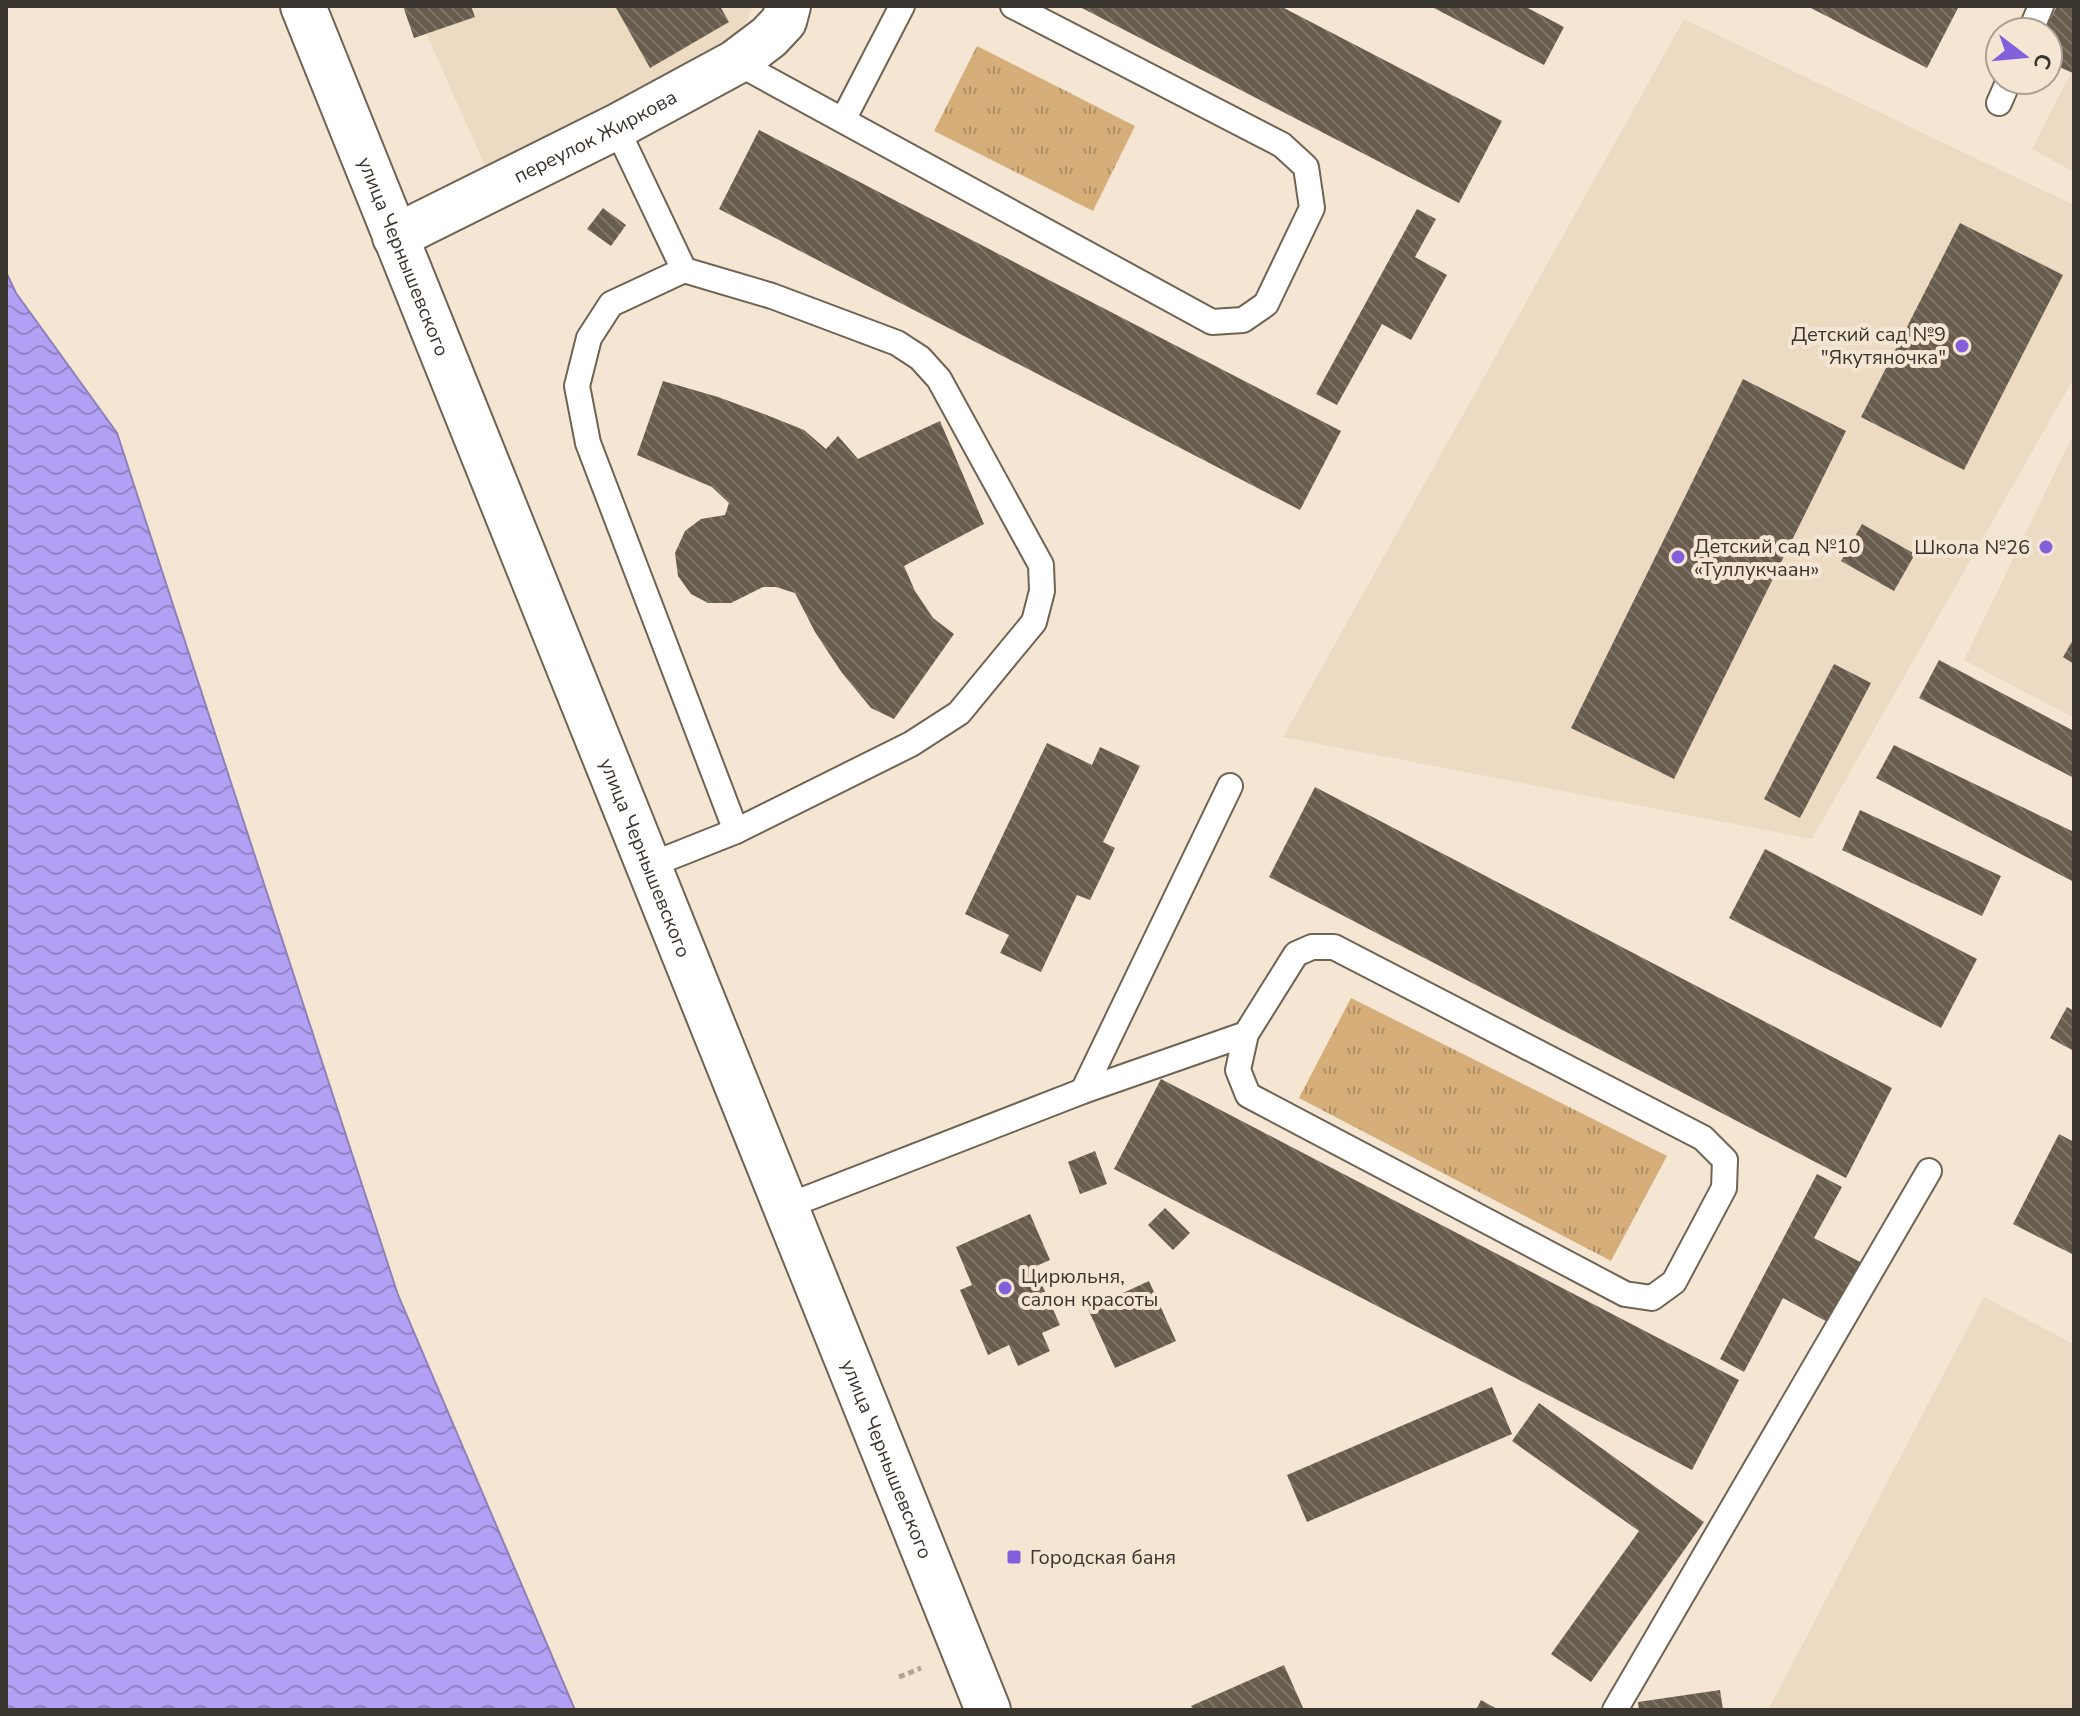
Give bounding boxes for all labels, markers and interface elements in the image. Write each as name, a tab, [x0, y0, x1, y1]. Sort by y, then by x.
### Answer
north arrow	[1984, 16, 2064, 96]
text: С	[2026, 50, 2059, 73]
street label: переулок Жиркова	[509, 83, 681, 189]
street label: улица Чернышевского	[352, 153, 456, 360]
place label: Детский сад №9 "Якутяночка"	[1791, 321, 1946, 371]
marker: Детский сад №9 "Якутяночка"	[1953, 337, 1971, 355]
place label: Детский сад №10 «Туллукчаан»	[1694, 533, 1861, 583]
place label: Школа №26	[1914, 534, 2030, 561]
marker: Школа №26	[2037, 538, 2055, 556]
marker: Детский сад №10 «Туллукчаан»	[1669, 548, 1687, 566]
street label: улица Чернышевского	[593, 754, 698, 961]
place label: Цирюльня, салон красоты	[1021, 1263, 1158, 1313]
marker: Цирюльня, салон красоты	[996, 1279, 1014, 1297]
street label: улица Чернышевского	[835, 1355, 939, 1563]
place label: Городская баня	[1030, 1544, 1176, 1571]
marker: Городская баня	[1005, 1548, 1023, 1566]

